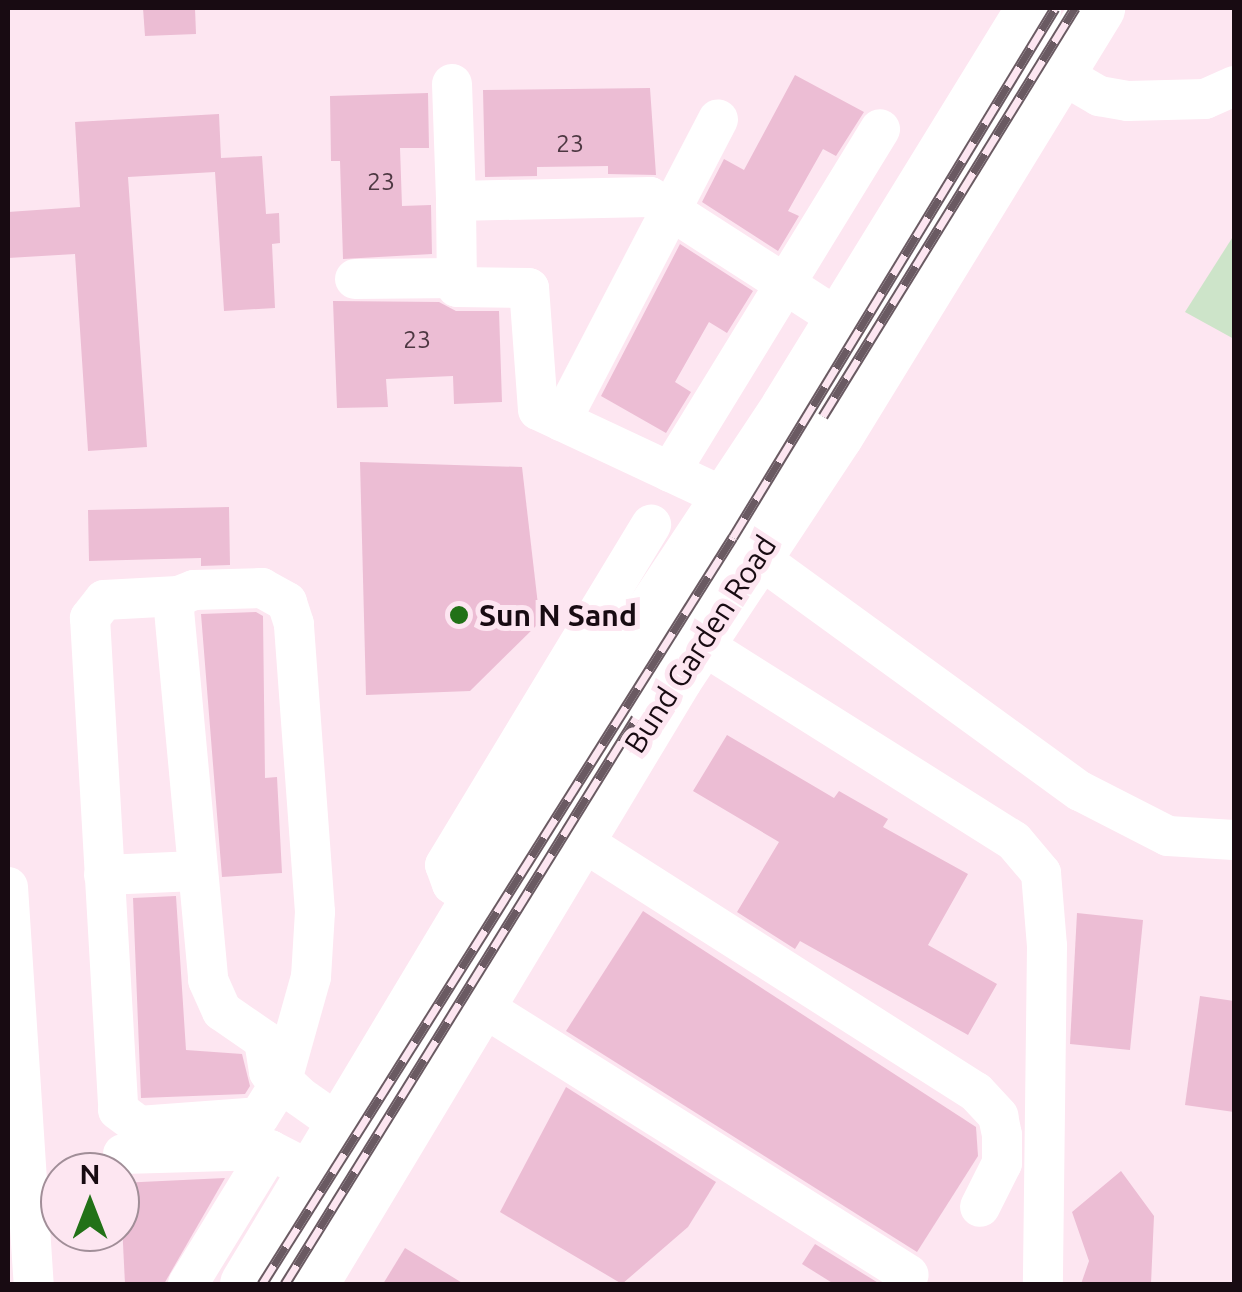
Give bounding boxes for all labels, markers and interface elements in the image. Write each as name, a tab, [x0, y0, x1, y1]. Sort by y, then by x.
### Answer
house number: 23	[556, 128, 584, 158]
house number: 23	[367, 166, 395, 196]
house number: 23	[403, 324, 431, 354]
street label: Bund Garden Road	[616, 529, 784, 759]
place label: Sun N Sand	[479, 597, 637, 633]
marker: Sun N Sand	[448, 604, 470, 626]
north arrow	[40, 1152, 140, 1252]
text: N	[80, 1158, 100, 1189]

